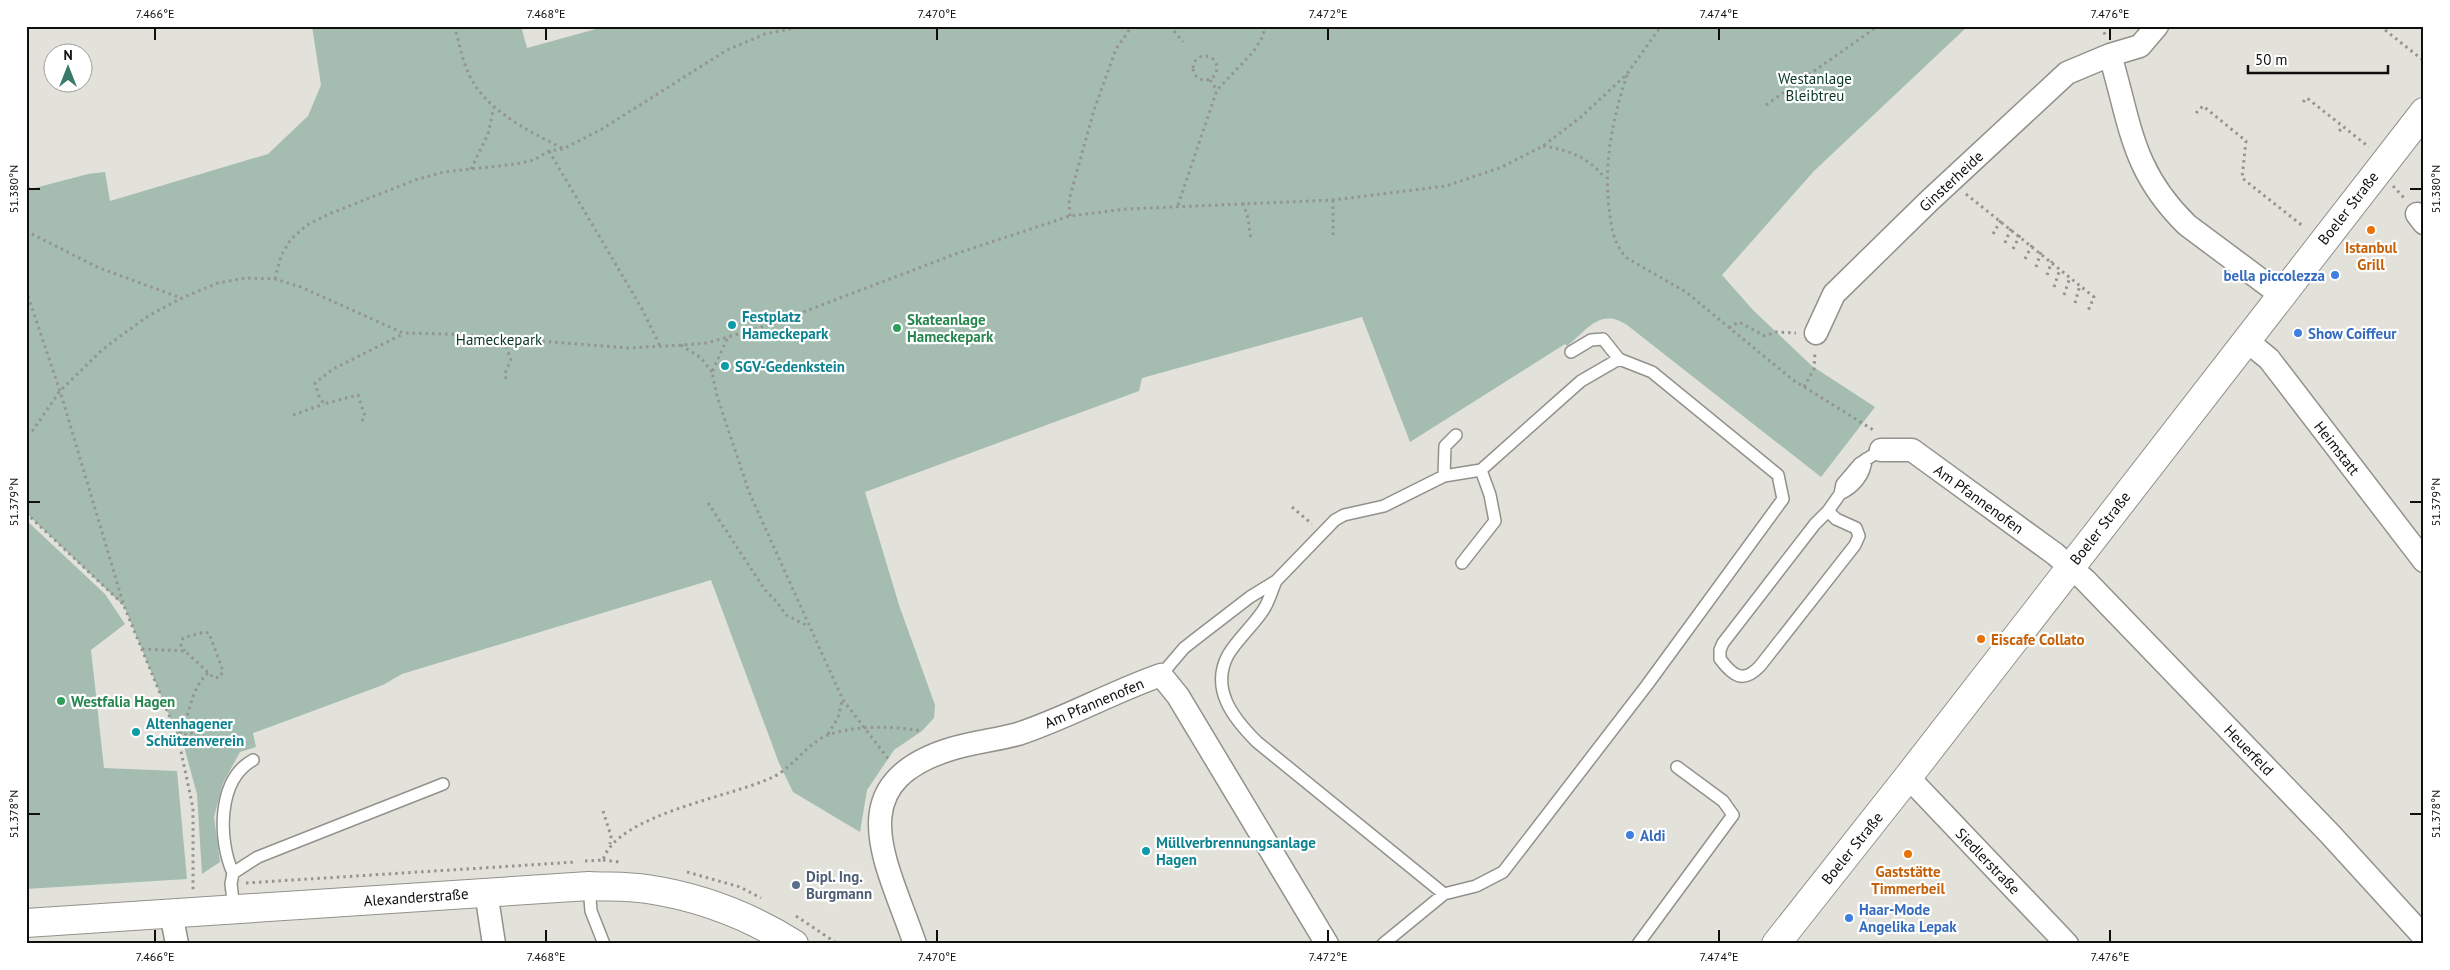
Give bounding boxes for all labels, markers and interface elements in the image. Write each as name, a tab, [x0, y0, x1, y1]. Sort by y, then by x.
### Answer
text: 7.466°E	[136, 6, 174, 21]
text: 7.468°E	[527, 6, 565, 21]
text: 7.470°E	[918, 6, 956, 21]
text: 7.472°E	[1309, 6, 1347, 21]
text: 7.474°E	[1700, 6, 1738, 21]
text: 7.476°E	[2091, 6, 2129, 21]
north arrow	[42, 42, 92, 92]
scale bar	[2248, 42, 2388, 74]
text: N	[63, 46, 73, 64]
text: 50 m	[2255, 50, 2288, 69]
park label: Westanlage Bleibtreu	[1778, 69, 1852, 105]
street label: Ginsterheide	[1915, 146, 1987, 216]
text: 51.380°N	[6, 165, 21, 213]
text: 51.380°N	[2428, 165, 2443, 213]
street label: Boeler Straße	[2314, 168, 2382, 248]
marker: Istanbul Grill	[2365, 224, 2377, 236]
place label: Istanbul Grill	[2345, 238, 2398, 274]
place label: bella piccolezza	[2223, 266, 2325, 285]
marker: bella piccolezza	[2329, 269, 2341, 281]
place label: Festplatz Hameckepark	[742, 307, 829, 343]
place label: Skateanlage Hameckepark	[907, 310, 994, 346]
marker: Festplatz Hameckepark	[726, 319, 738, 331]
marker: Skateanlage Hameckepark	[891, 322, 903, 334]
place label: Show Coiffeur	[2308, 324, 2397, 343]
marker: Show Coiffeur	[2292, 327, 2304, 339]
park label: Hameckepark	[456, 330, 543, 349]
place label: SGV-Gedenkstein	[735, 357, 845, 376]
marker: SGV-Gedenkstein	[719, 360, 731, 372]
street label: Heimstatt	[2310, 417, 2364, 479]
street label: Am Pfannenofen	[1930, 460, 2028, 538]
text: 51.379°N	[6, 478, 21, 526]
text: 51.379°N	[2428, 478, 2443, 526]
street label: Boeler Straße	[2066, 488, 2134, 568]
place label: Eiscafe Collato	[1991, 630, 2084, 649]
marker: Eiscafe Collato	[1975, 633, 1987, 645]
street label: Am Pfannenofen	[1041, 674, 1147, 732]
place label: Westfalia Hagen	[71, 692, 175, 711]
marker: Westfalia Hagen	[55, 695, 67, 707]
place label: Altenhagener Schützenverein	[146, 714, 244, 750]
street label: Heuerfeld	[2220, 721, 2278, 779]
marker: Altenhagener Schützenverein	[130, 726, 142, 738]
text: 51.378°N	[6, 790, 21, 838]
text: 51.378°N	[2428, 790, 2443, 838]
street label: Boeler Straße	[1817, 808, 1887, 888]
street label: Siedlerstraße	[1952, 824, 2024, 898]
place label: Aldi	[1640, 826, 1666, 845]
marker: Aldi	[1624, 829, 1636, 841]
place label: Müllverbrennungsanlage Hagen	[1156, 833, 1316, 869]
marker: Müllverbrennungsanlage Hagen	[1140, 845, 1152, 857]
marker: Gaststätte Timmerbeil	[1902, 848, 1914, 860]
place label: Gaststätte Timmerbeil	[1871, 862, 1945, 898]
place label: Dipl. Ing. Burgmann	[806, 867, 872, 903]
marker: Dipl. Ing. Burgmann	[790, 879, 802, 891]
street label: Alexanderstraße	[363, 884, 469, 910]
place label: Haar-Mode Angelika Lepak	[1859, 900, 1957, 936]
marker: Haar-Mode Angelika Lepak	[1843, 912, 1855, 924]
text: 7.466°E	[136, 949, 174, 964]
text: 7.468°E	[527, 949, 565, 964]
text: 7.470°E	[918, 949, 956, 964]
text: 7.472°E	[1309, 949, 1347, 964]
text: 7.474°E	[1700, 949, 1738, 964]
text: 7.476°E	[2091, 949, 2129, 964]

